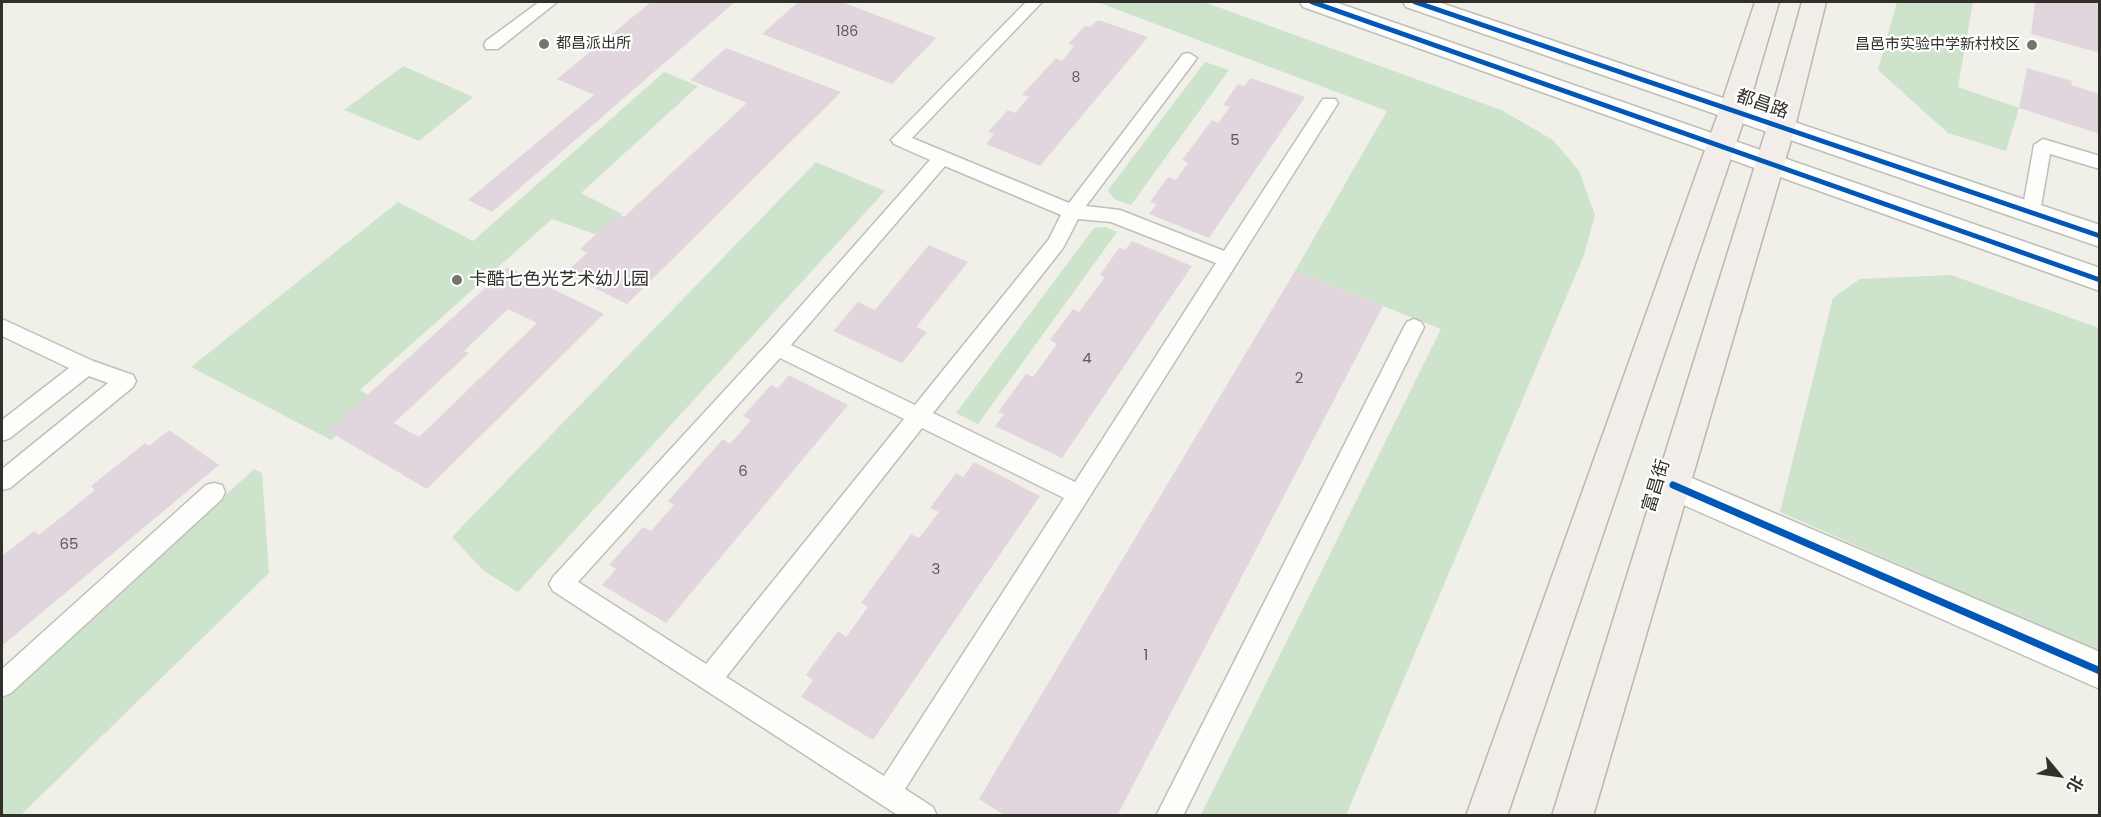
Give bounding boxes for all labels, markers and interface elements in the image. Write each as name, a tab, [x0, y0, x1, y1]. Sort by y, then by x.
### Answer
house number: 186	[836, 24, 858, 40]
place label: 都昌派出所	[556, 35, 631, 53]
place label: 昌邑市实验中学新村校区	[1855, 36, 2020, 54]
marker: 都昌派出所	[537, 37, 551, 51]
marker: 昌邑市实验中学新村校区	[2025, 38, 2039, 52]
house number: 8	[1072, 70, 1080, 86]
street label: 都昌路	[1733, 86, 1791, 124]
house number: 5	[1230, 132, 1240, 150]
place label: 卡酷七色光艺术幼儿园	[469, 269, 649, 291]
marker: 卡酷七色光艺术幼儿园	[450, 273, 464, 287]
house number: 4	[1082, 350, 1092, 368]
house number: 2	[1295, 370, 1303, 388]
street label: 富昌街	[1639, 457, 1675, 515]
house number: 6	[738, 463, 748, 481]
house number: 65	[60, 536, 78, 554]
house number: 3	[932, 561, 940, 579]
house number: 1	[1144, 647, 1148, 665]
north arrow	[2029, 745, 2089, 805]
text: 北	[2061, 771, 2089, 797]

